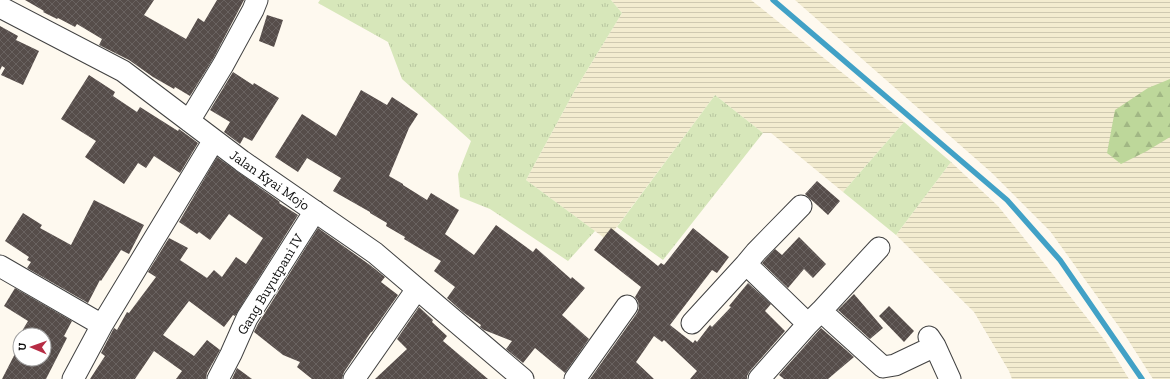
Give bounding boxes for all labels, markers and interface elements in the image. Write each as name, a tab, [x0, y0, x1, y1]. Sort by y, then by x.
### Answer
street label: Jalan Kyai Mojo	[226, 147, 313, 214]
street label: Gang Buyutpani IV	[234, 230, 308, 338]
north arrow	[12, 327, 52, 367]
text: U	[16, 342, 29, 351]

